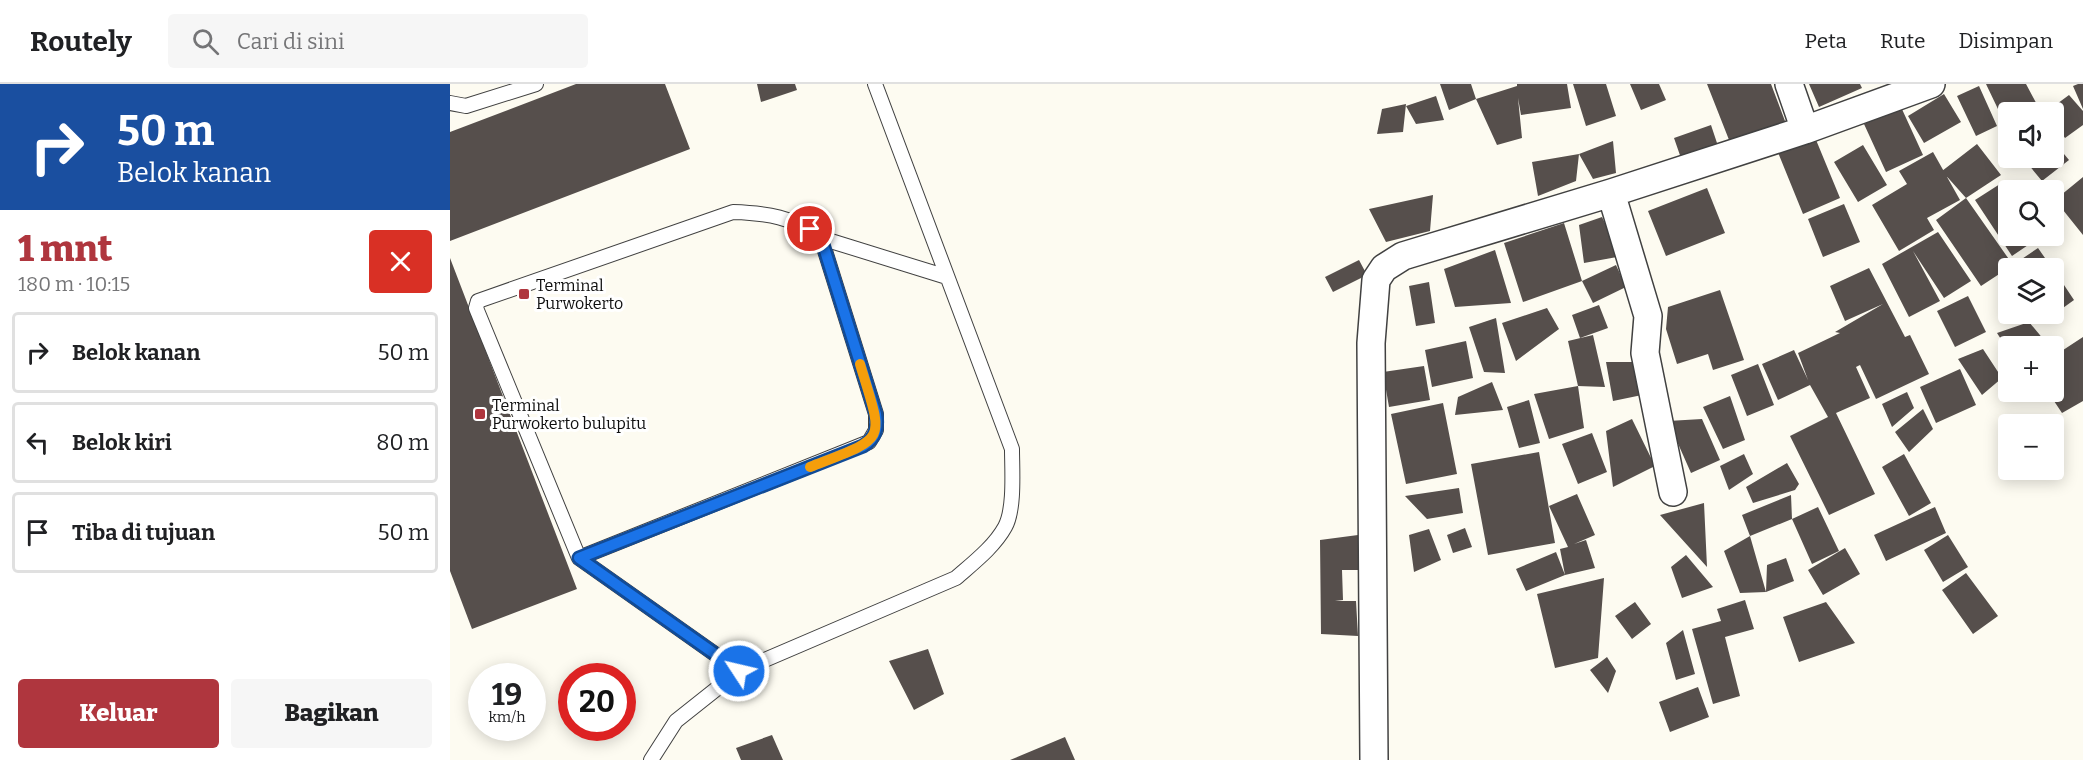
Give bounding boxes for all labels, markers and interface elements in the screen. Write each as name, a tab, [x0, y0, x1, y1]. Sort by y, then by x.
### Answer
search box	[168, 14, 588, 68]
text: Routely	[30, 25, 132, 58]
icon: search	[189, 25, 222, 58]
text: Cari di sini	[237, 28, 345, 55]
text: Peta	[1805, 28, 1847, 54]
text: Rute	[1880, 28, 1925, 54]
text: Disimpan	[1958, 28, 2053, 54]
map controls	[1998, 102, 2064, 480]
button: sound	[1998, 102, 2064, 168]
text: 50 m	[117, 106, 214, 156]
icon: right	[18, 108, 96, 186]
text: Belok kanan	[117, 157, 271, 189]
button: search	[1998, 180, 2064, 246]
pin	[784, 203, 835, 254]
icon: arrive	[793, 212, 826, 245]
text: 1 mnt	[18, 227, 113, 271]
button: close	[369, 230, 432, 293]
button: layers	[1998, 258, 2064, 324]
text: 180 m · 10:15	[18, 272, 130, 296]
place label: Terminal Purwokerto	[536, 276, 623, 313]
marker: Terminal Purwokerto	[517, 287, 531, 301]
icon: right	[21, 336, 54, 369]
button: +	[1998, 336, 2064, 402]
text: Belok kanan	[72, 339, 200, 366]
text: 50 m	[378, 339, 429, 366]
place label: Terminal Purwokerto bulupitu	[492, 396, 646, 433]
marker: Terminal Purwokerto bulupitu	[473, 407, 487, 421]
button: −	[1998, 414, 2064, 480]
icon: left	[21, 426, 54, 459]
text: Belok kiri	[72, 429, 172, 456]
text: 80 m	[376, 429, 429, 456]
icon: arrive	[21, 516, 54, 549]
text: Tiba di tujuan	[72, 519, 215, 546]
text: 50 m	[378, 519, 429, 546]
position arrow	[707, 639, 771, 703]
speed limit sign: 20	[558, 663, 636, 741]
text: 19	[492, 677, 522, 713]
button: Keluar	[18, 679, 219, 748]
button: Bagikan	[231, 679, 432, 748]
text: km/h	[488, 708, 526, 726]

